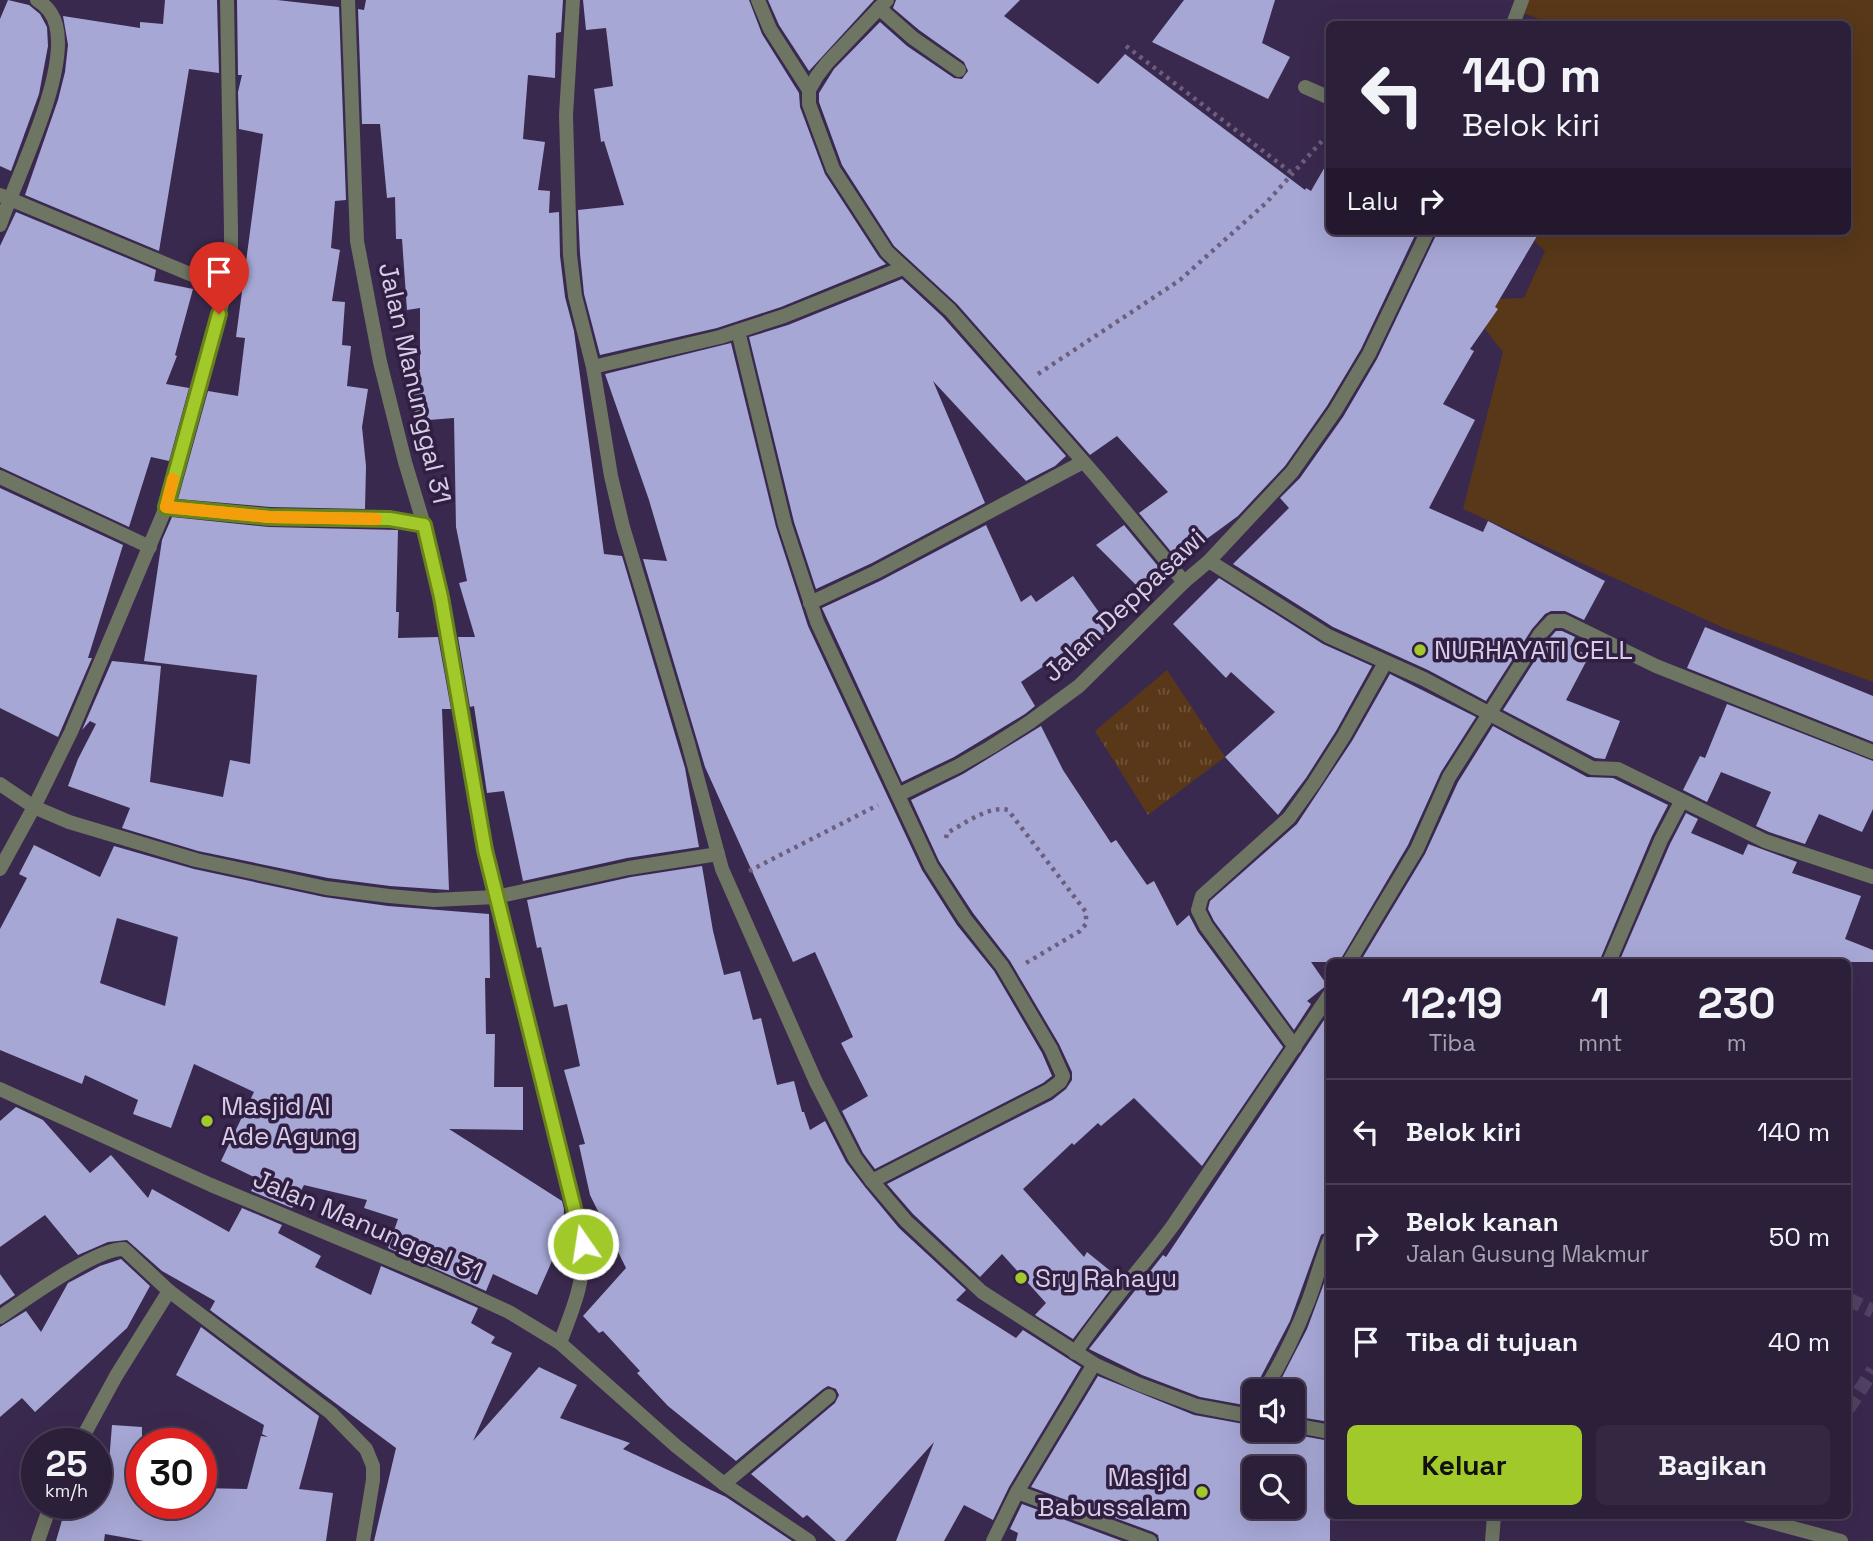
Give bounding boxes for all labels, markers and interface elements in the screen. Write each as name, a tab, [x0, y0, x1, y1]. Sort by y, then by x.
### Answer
text: 140 m	[1462, 44, 1601, 106]
icon: left	[1347, 49, 1438, 140]
text: Belok kiri	[1462, 105, 1600, 145]
icon: right	[1412, 182, 1450, 220]
text: Lalu	[1347, 184, 1398, 218]
pin	[189, 242, 249, 314]
icon: arrive	[200, 253, 238, 291]
street label: Jalan Manunggal 31	[371, 259, 459, 507]
street label: Jalan Deppasawi	[1036, 521, 1212, 689]
place label: NURHAYATI CELL	[1434, 633, 1633, 667]
marker: NURHAYATI CELL	[1412, 642, 1428, 658]
text: 12:19	[1401, 977, 1503, 1030]
text: 1	[1591, 977, 1610, 1030]
text: 230	[1698, 977, 1776, 1030]
text: Tiba	[1429, 1028, 1476, 1058]
text: mnt	[1578, 1028, 1622, 1058]
text: m	[1727, 1028, 1747, 1058]
place label: Masjid Al Ade Agung	[221, 1089, 357, 1153]
marker: Masjid Al Ade Agung	[199, 1113, 215, 1129]
icon: left	[1347, 1113, 1385, 1151]
text: Belok kiri	[1406, 1115, 1521, 1149]
text: 140 m	[1757, 1115, 1830, 1149]
street label: Jalan Manunggal 31	[248, 1161, 488, 1289]
text: Belok kanan	[1406, 1205, 1559, 1239]
position arrow	[546, 1207, 620, 1281]
icon: right	[1347, 1218, 1385, 1256]
text: 50 m	[1769, 1220, 1830, 1254]
text: Jalan Gusung Makmur	[1406, 1239, 1649, 1269]
place label: Sry Rahayu	[1035, 1261, 1177, 1295]
marker: Sry Rahayu	[1013, 1270, 1029, 1286]
icon: arrive	[1347, 1323, 1385, 1361]
text: Tiba di tujuan	[1406, 1325, 1578, 1359]
text: 40 m	[1768, 1325, 1830, 1359]
map controls	[1242, 1379, 1305, 1519]
button: sound	[1242, 1379, 1305, 1442]
button: Keluar	[1347, 1425, 1582, 1505]
button: Bagikan	[1596, 1425, 1830, 1505]
speed limit sign: 30	[126, 1428, 217, 1519]
text: 25	[46, 1442, 87, 1486]
button: search	[1242, 1456, 1305, 1519]
place label: Masjid Babussalam	[1037, 1460, 1188, 1524]
text: km/h	[45, 1479, 88, 1502]
marker: Masjid Babussalam	[1194, 1484, 1210, 1500]

